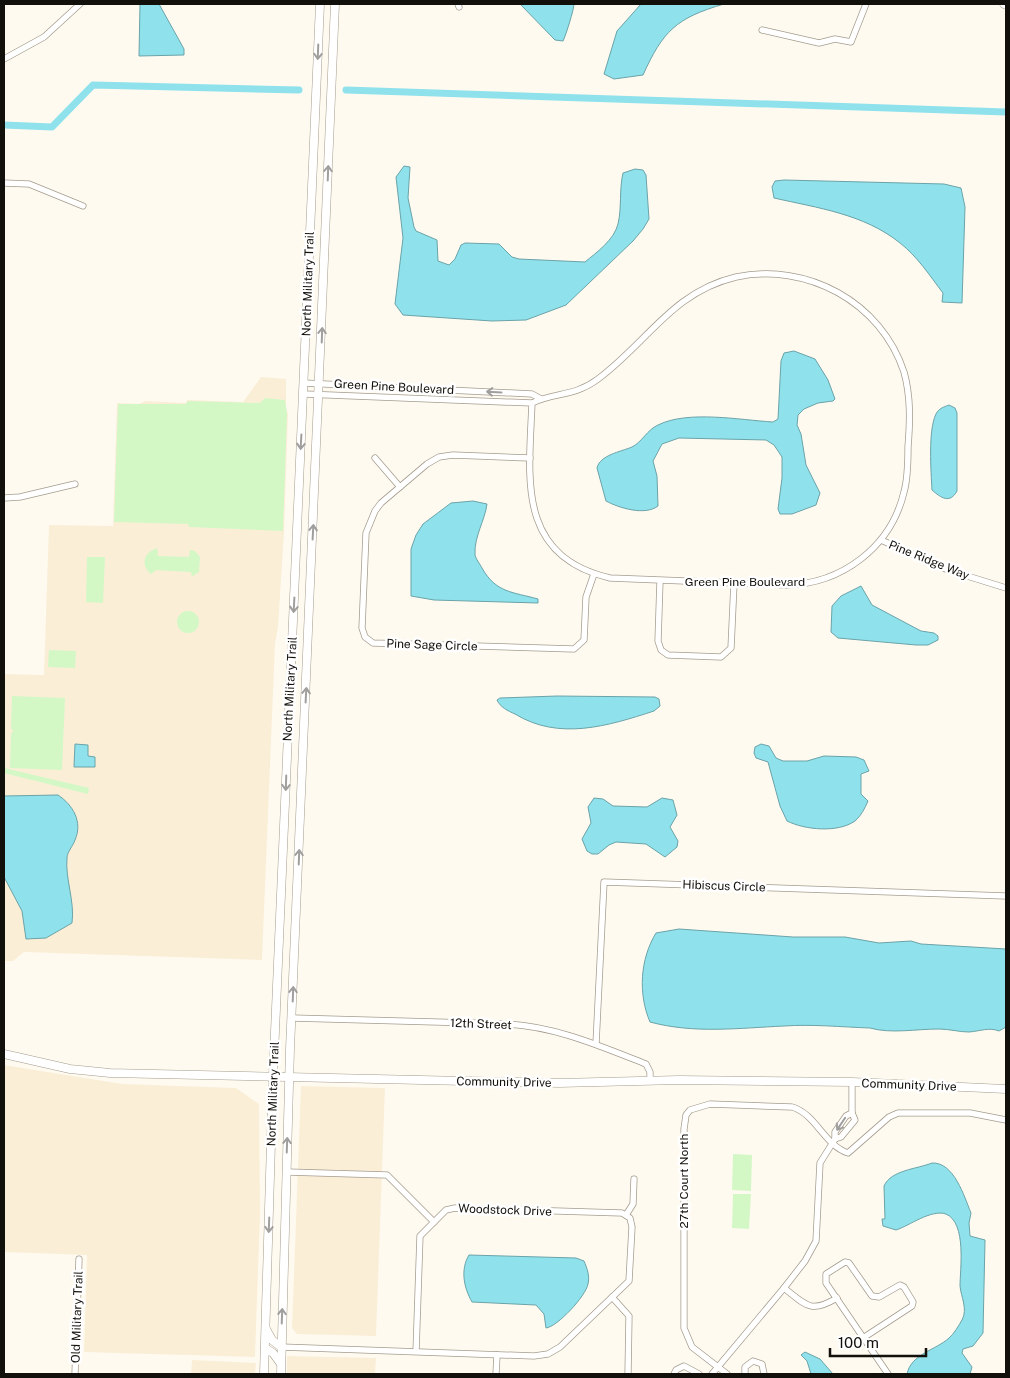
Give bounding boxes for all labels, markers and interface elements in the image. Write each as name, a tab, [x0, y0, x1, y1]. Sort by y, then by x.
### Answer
one-way arrow	[313, 44, 323, 60]
one-way arrow	[324, 165, 333, 181]
street label: North Military Trail	[299, 231, 317, 337]
one-way arrow	[317, 328, 326, 344]
street label: Green Pine Boulevard	[334, 377, 454, 397]
one-way arrow	[486, 387, 502, 397]
one-way arrow	[297, 434, 306, 450]
one-way arrow	[308, 525, 317, 541]
street label: Pine Ridge Way	[887, 537, 972, 583]
street label: Green Pine Boulevard	[685, 575, 805, 589]
one-way arrow	[289, 596, 298, 612]
street label: North Military Trail	[280, 636, 300, 742]
street label: Pine Sage Circle	[386, 636, 478, 654]
one-way arrow	[301, 687, 310, 703]
one-way arrow	[281, 775, 290, 791]
one-way arrow	[294, 849, 303, 865]
street label: Hibiscus Circle	[682, 878, 766, 894]
one-way arrow	[288, 986, 297, 1002]
street label: 12th Street	[450, 1016, 512, 1032]
street label: North Military Trail	[264, 1041, 282, 1147]
street label: Community Drive	[456, 1074, 552, 1090]
street label: Community Drive	[861, 1076, 957, 1094]
one-way arrow	[836, 1117, 846, 1131]
street label: 27th Court North	[677, 1133, 691, 1228]
one-way arrow	[283, 1137, 292, 1153]
street label: Woodstock Drive	[458, 1201, 552, 1219]
one-way arrow	[264, 1217, 273, 1233]
street label: Old Military Trail	[68, 1270, 86, 1363]
one-way arrow	[277, 1308, 287, 1324]
scale bar	[830, 1326, 926, 1358]
text: 100 m	[838, 1334, 879, 1351]

